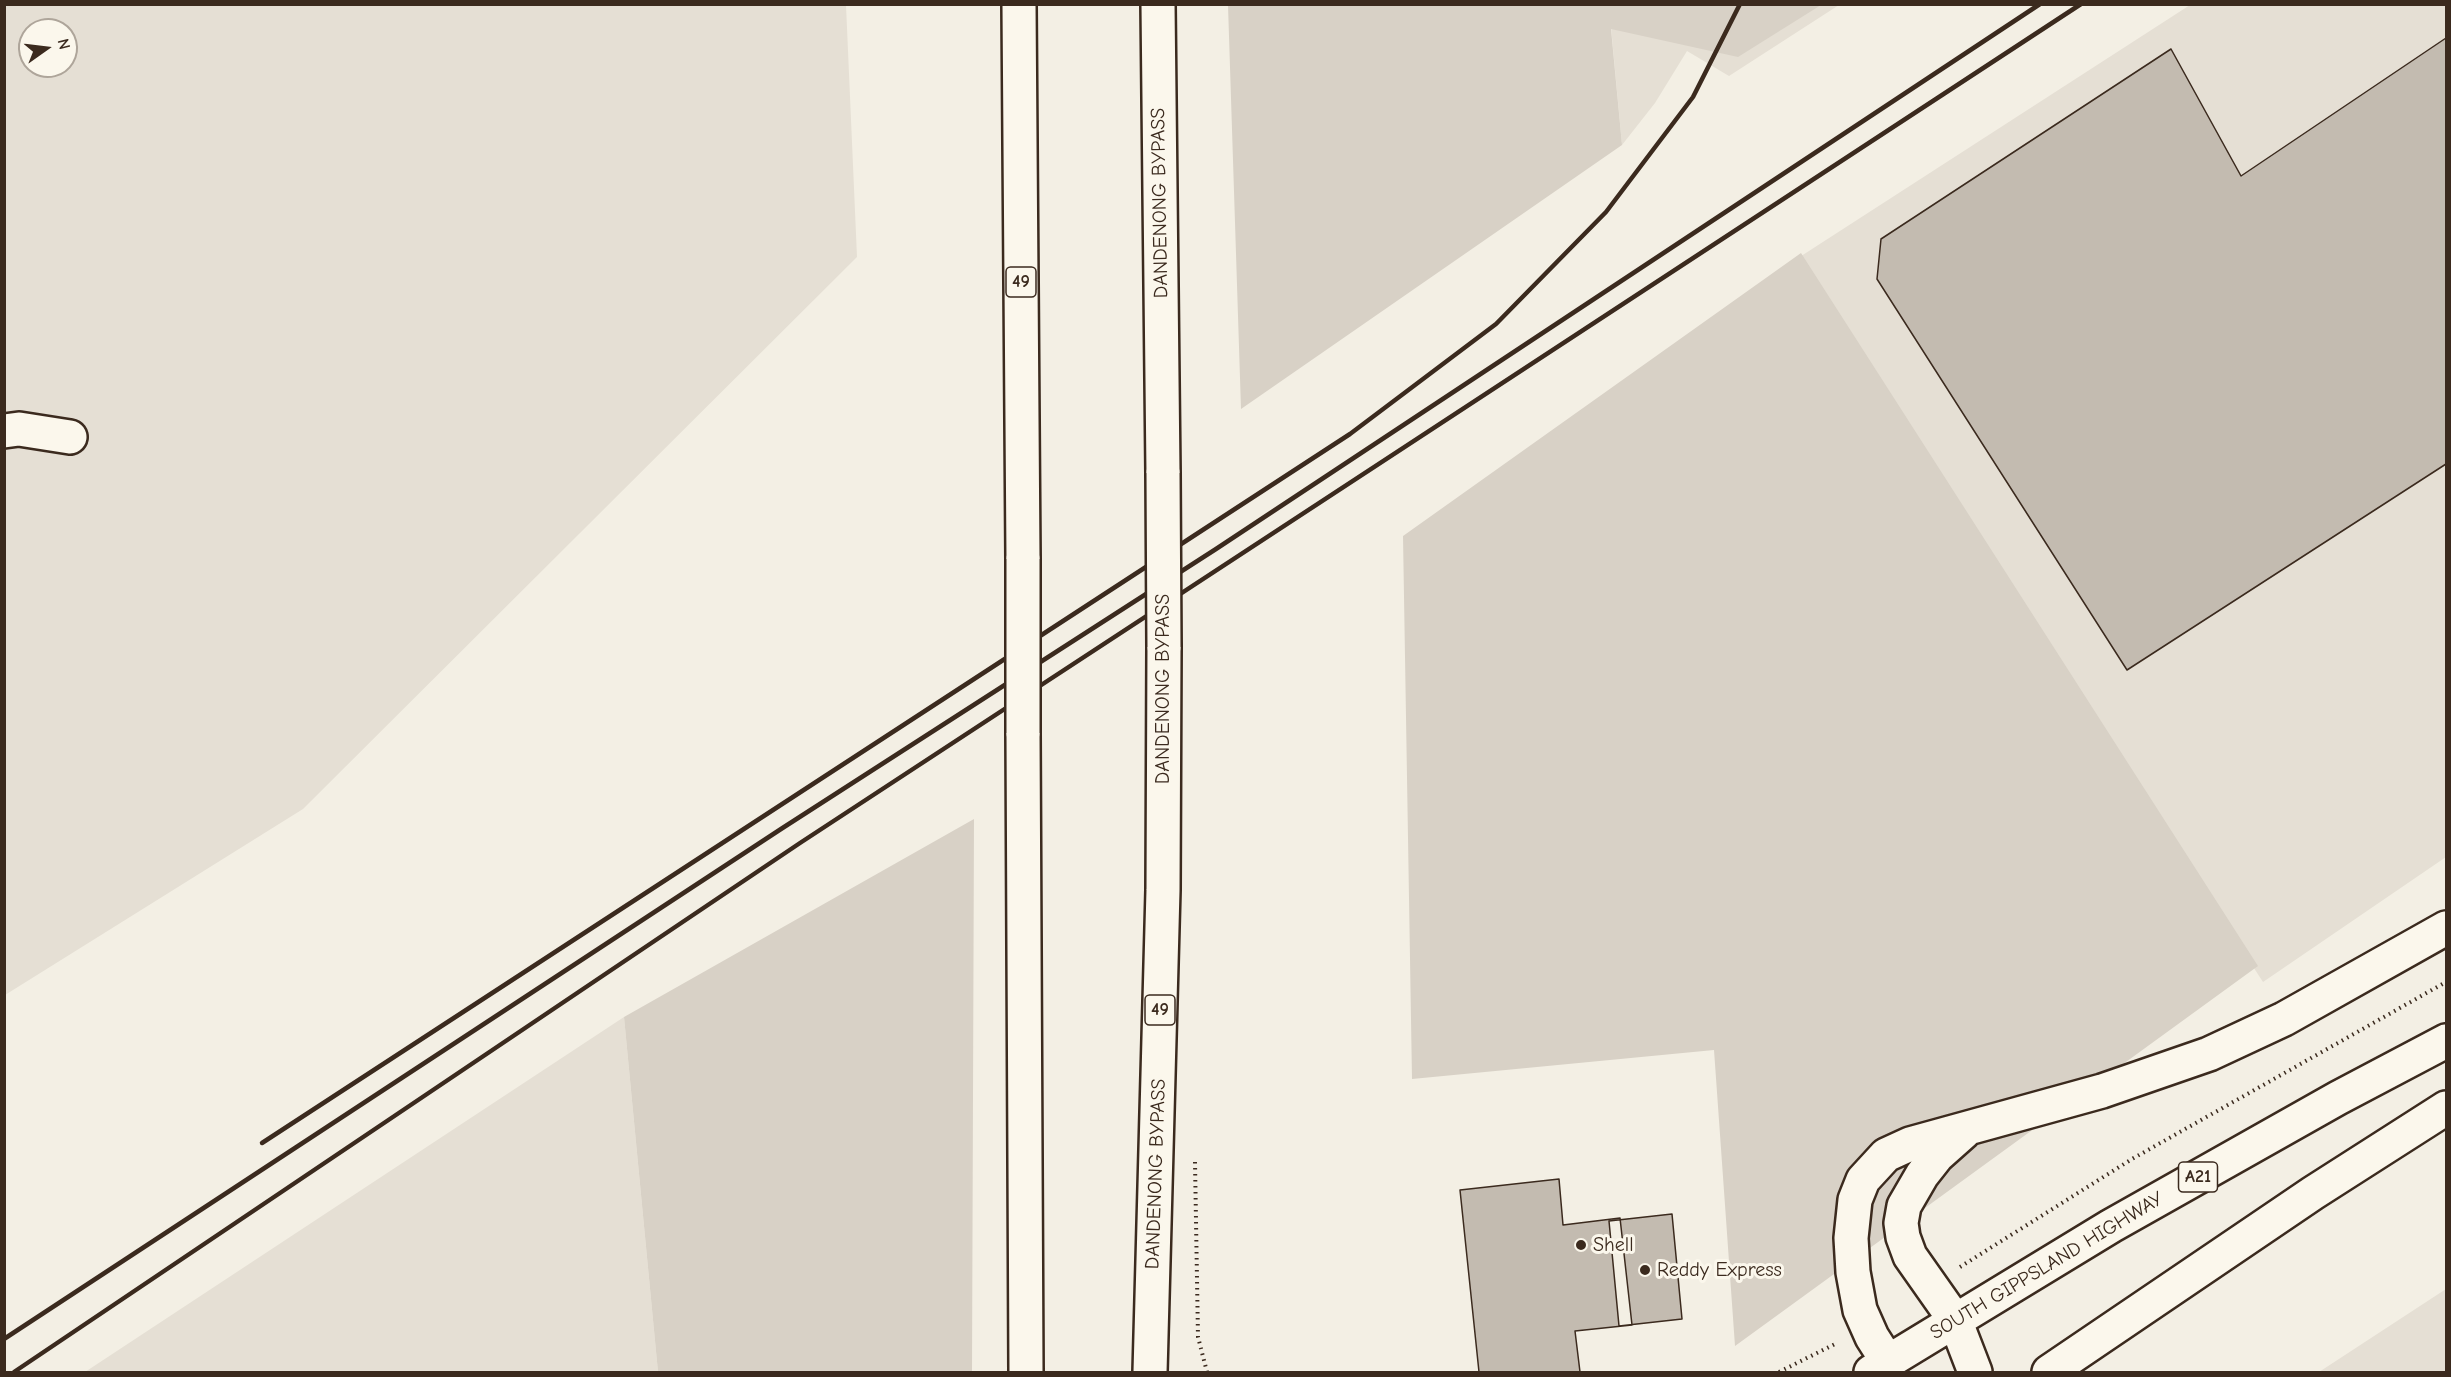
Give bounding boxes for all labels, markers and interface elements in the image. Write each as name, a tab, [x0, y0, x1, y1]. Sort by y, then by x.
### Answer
north arrow	[18, 18, 78, 78]
text: N	[54, 37, 74, 51]
street label: DANDENONG BYPASS	[1146, 108, 1174, 298]
road number: 49	[1006, 267, 1036, 297]
street label: DANDENONG BYPASS	[1151, 594, 1175, 784]
road number: 49	[1145, 995, 1175, 1025]
street label: DANDENONG BYPASS	[1141, 1078, 1171, 1270]
road number: A21	[2178, 1162, 2218, 1192]
street label: SOUTH GIPPSLAND HIGHWAY	[1926, 1187, 2168, 1345]
place label: Shell	[1593, 1233, 1634, 1257]
marker: Shell	[1574, 1238, 1588, 1252]
place label: Reddy Express	[1657, 1258, 1782, 1282]
marker: Reddy Express	[1638, 1263, 1652, 1277]

